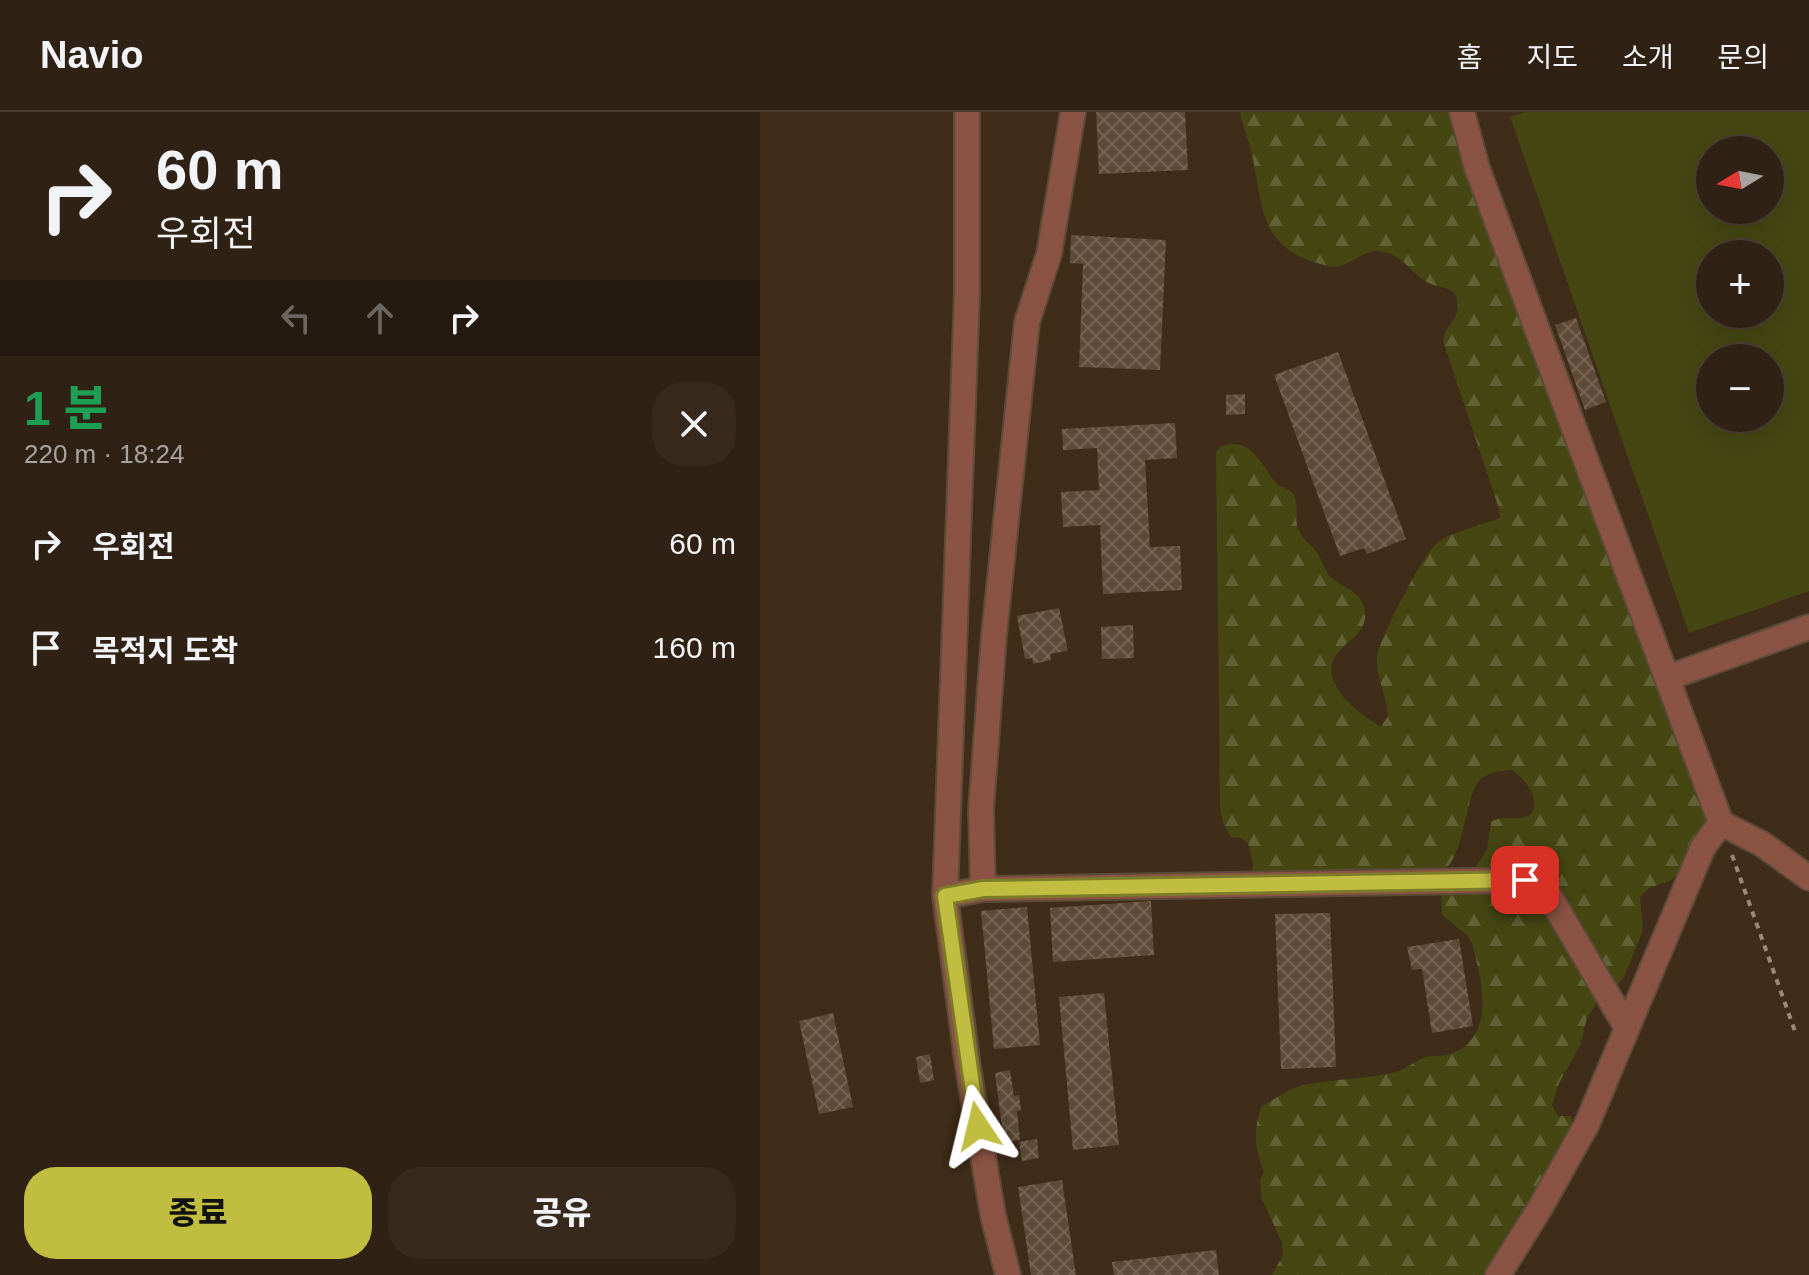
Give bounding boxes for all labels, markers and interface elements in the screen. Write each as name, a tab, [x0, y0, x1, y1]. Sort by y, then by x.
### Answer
text: Navio	[40, 34, 143, 76]
text: 홈	[1457, 42, 1482, 73]
text: 지도	[1526, 42, 1578, 73]
text: 소개	[1622, 42, 1673, 73]
text: 문의	[1717, 42, 1769, 73]
north arrow	[1696, 136, 1784, 224]
map controls	[1696, 136, 1784, 432]
text: 60 m	[156, 138, 284, 201]
icon: right	[24, 144, 128, 248]
text: 우회전	[156, 213, 255, 254]
button: +	[1696, 240, 1784, 328]
icon: left	[274, 296, 318, 340]
icon: ahead	[358, 296, 402, 340]
icon: right	[442, 296, 486, 340]
button: −	[1696, 344, 1784, 432]
text: 1 분	[24, 382, 108, 435]
button: close	[652, 382, 736, 466]
text: 220 m · 18:24	[24, 439, 184, 469]
icon: right	[24, 522, 68, 566]
text: 60 m	[669, 527, 736, 560]
text: 우회전	[92, 530, 175, 563]
icon: arrive	[24, 626, 68, 670]
text: 160 m	[653, 631, 736, 664]
text: 목적지 도착	[92, 634, 238, 667]
pin	[1491, 846, 1559, 914]
icon: arrive	[1503, 858, 1547, 902]
position arrow	[936, 1084, 1020, 1168]
button: 종료	[24, 1167, 372, 1259]
button: 공유	[388, 1167, 736, 1259]

